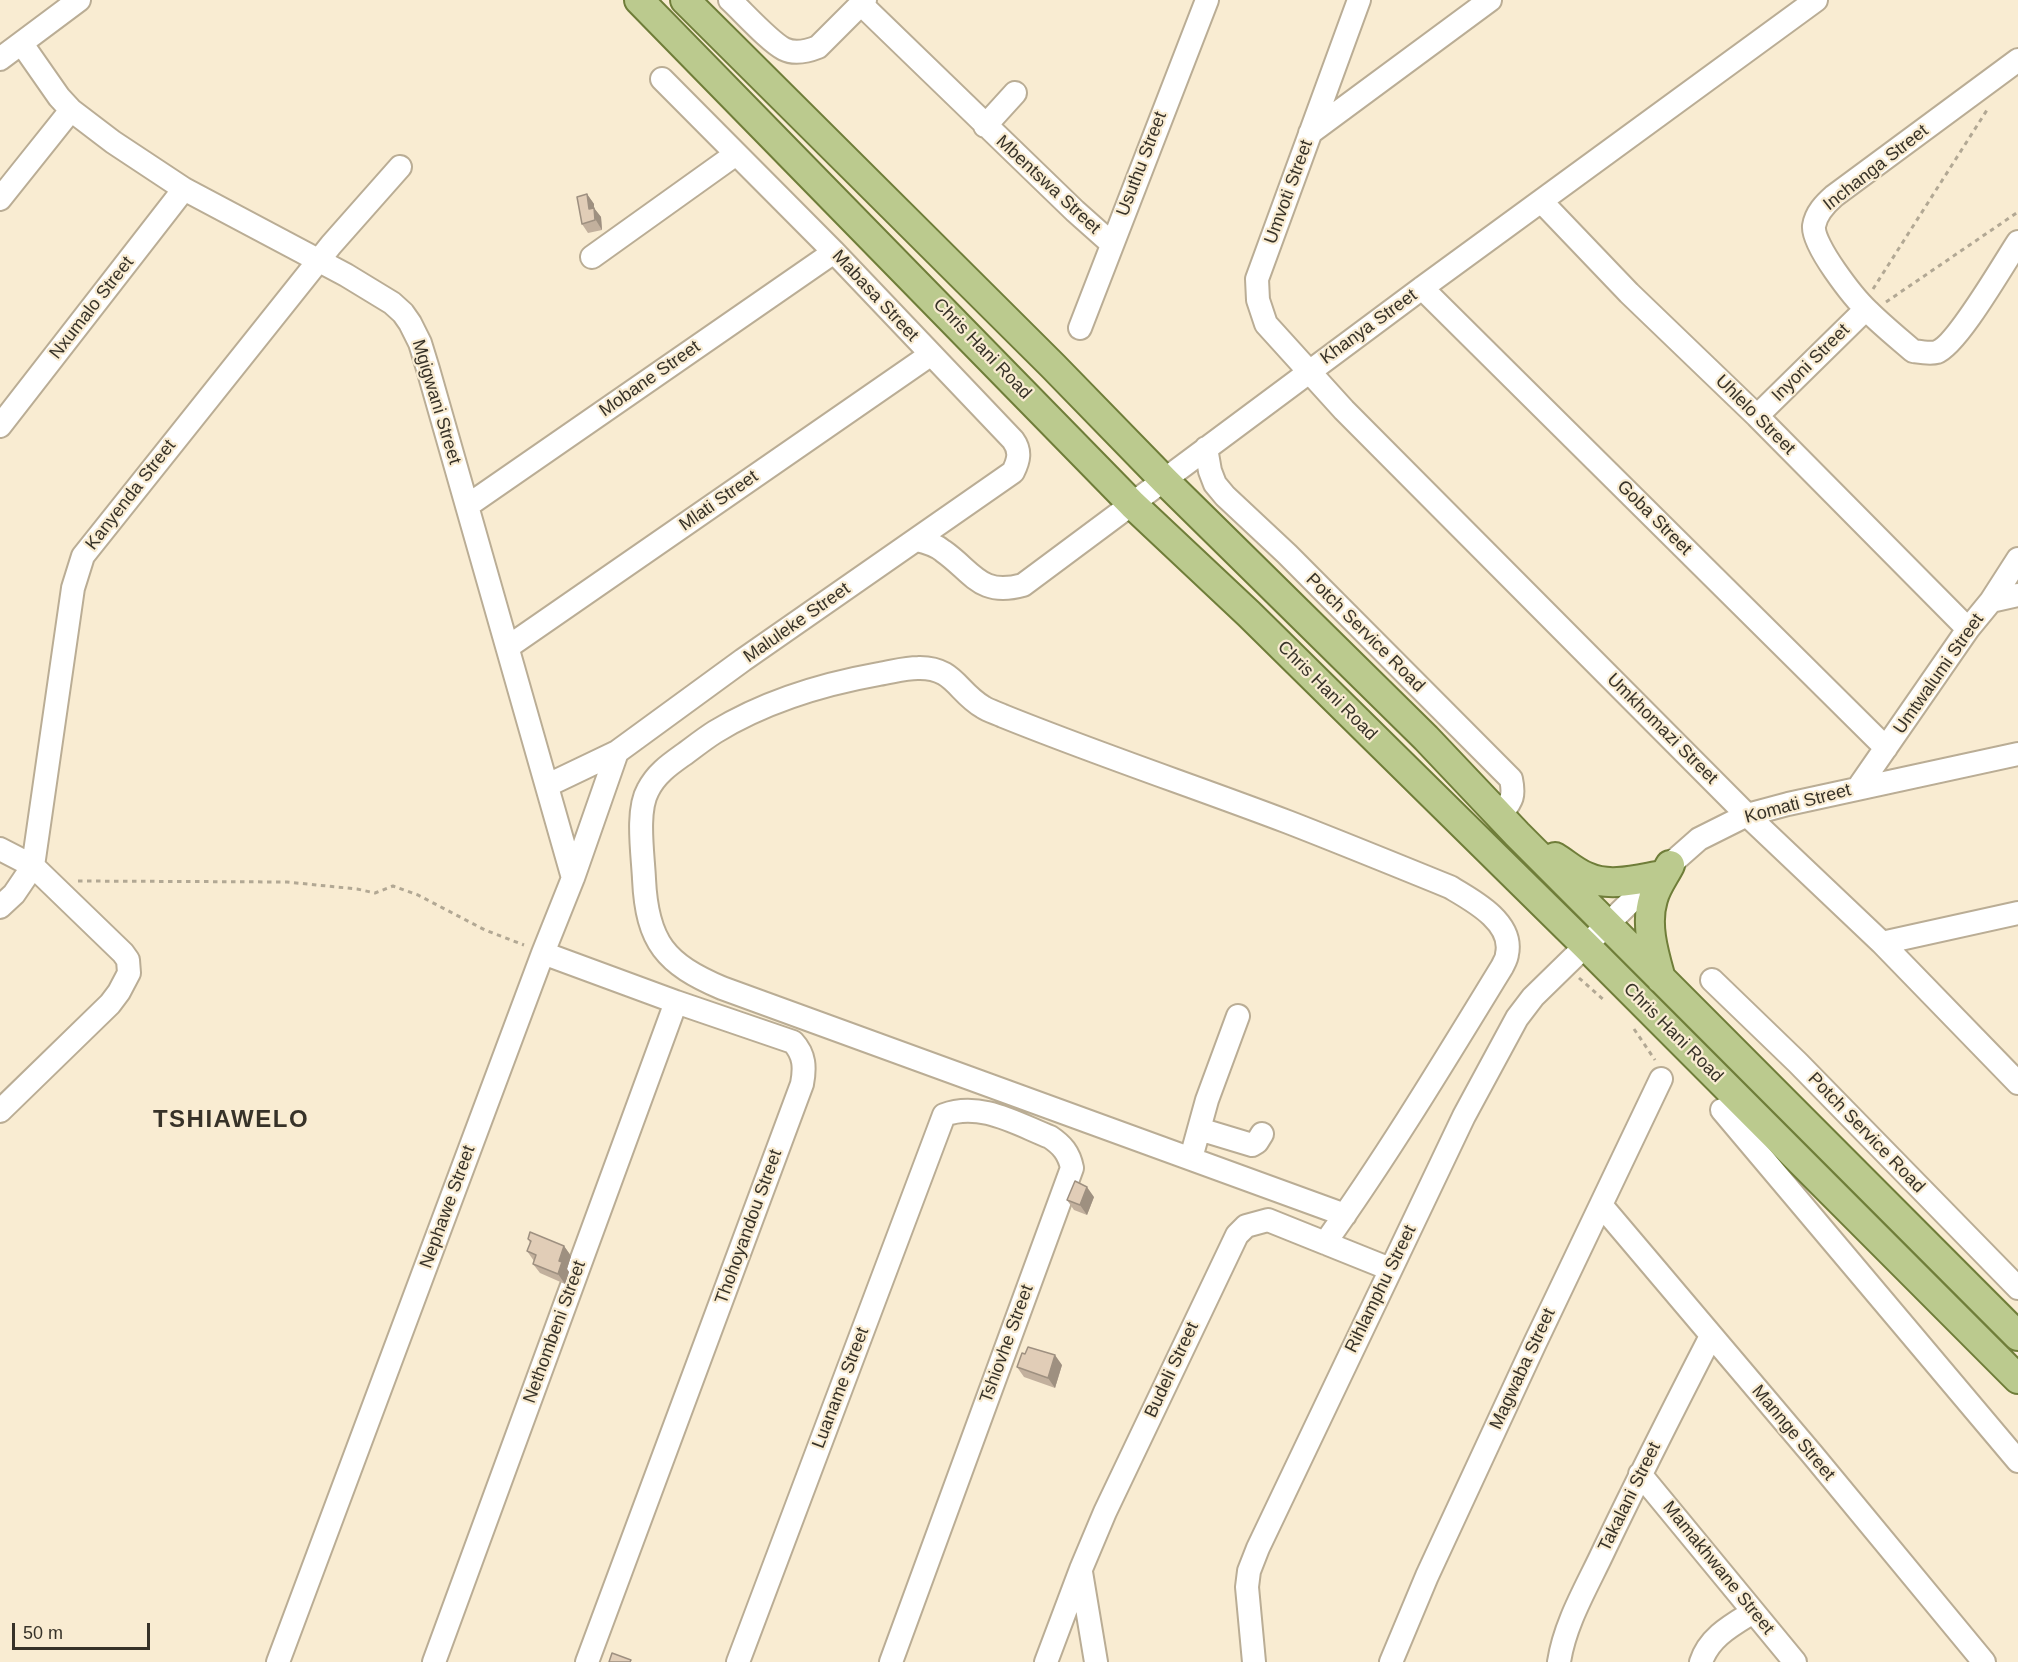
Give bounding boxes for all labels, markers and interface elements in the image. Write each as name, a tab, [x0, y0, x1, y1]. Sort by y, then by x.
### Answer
street label: Usuthu Street	[1112, 109, 1172, 219]
street label: Inchanga Street	[1819, 120, 1933, 216]
street label: Mbentswa Street	[991, 131, 1105, 239]
street label: Umvoti Street	[1260, 137, 1318, 247]
street label: Mabasa Street	[827, 246, 923, 346]
street label: Nxumalo Street	[45, 252, 139, 364]
street label: Khanya Street	[1317, 285, 1421, 369]
street label: Chris Hani Road	[928, 294, 1036, 404]
street label: Inyoni Street	[1768, 320, 1854, 406]
street label: Mobane Street	[595, 336, 705, 422]
street label: Mgigwani Street	[407, 337, 465, 467]
street label: Uhlelo Street	[1711, 371, 1799, 459]
street label: Kanyenda Street	[81, 436, 181, 554]
street label: Mlati Street	[676, 466, 762, 536]
street label: Goba Street	[1612, 476, 1696, 560]
street label: Potch Service Road	[1301, 569, 1429, 697]
street label: Maluleke Street	[740, 578, 854, 668]
street label: Umtwalumi Street	[1889, 610, 1989, 738]
street label: Chris Hani Road	[1273, 637, 1381, 745]
street label: Umkhomazi Street	[1602, 669, 1722, 789]
street label: Komati Street	[1743, 779, 1853, 829]
street label: Chris Hani Road	[1619, 979, 1727, 1087]
street label: Potch Service Road	[1803, 1068, 1929, 1198]
district label: TSHIAWELO	[153, 1106, 309, 1134]
street label: Nephawe Street	[416, 1143, 480, 1271]
street label: Thohoyandou Street	[711, 1147, 787, 1307]
street label: Rihlamphu Street	[1341, 1222, 1421, 1356]
street label: Nethombeni Street	[519, 1258, 591, 1406]
street label: Tshiovhe Street	[976, 1282, 1038, 1406]
street label: Magwaba Street	[1486, 1305, 1560, 1433]
street label: Budeli Street	[1140, 1319, 1204, 1421]
street label: Luaname Street	[808, 1324, 874, 1452]
street label: Mannge Street	[1747, 1381, 1839, 1485]
street label: Takalani Street	[1594, 1439, 1666, 1555]
street label: Mamakhwane Street	[1658, 1497, 1778, 1639]
scale bar	[15, 1611, 153, 1649]
text: 50 m	[23, 1623, 63, 1643]

